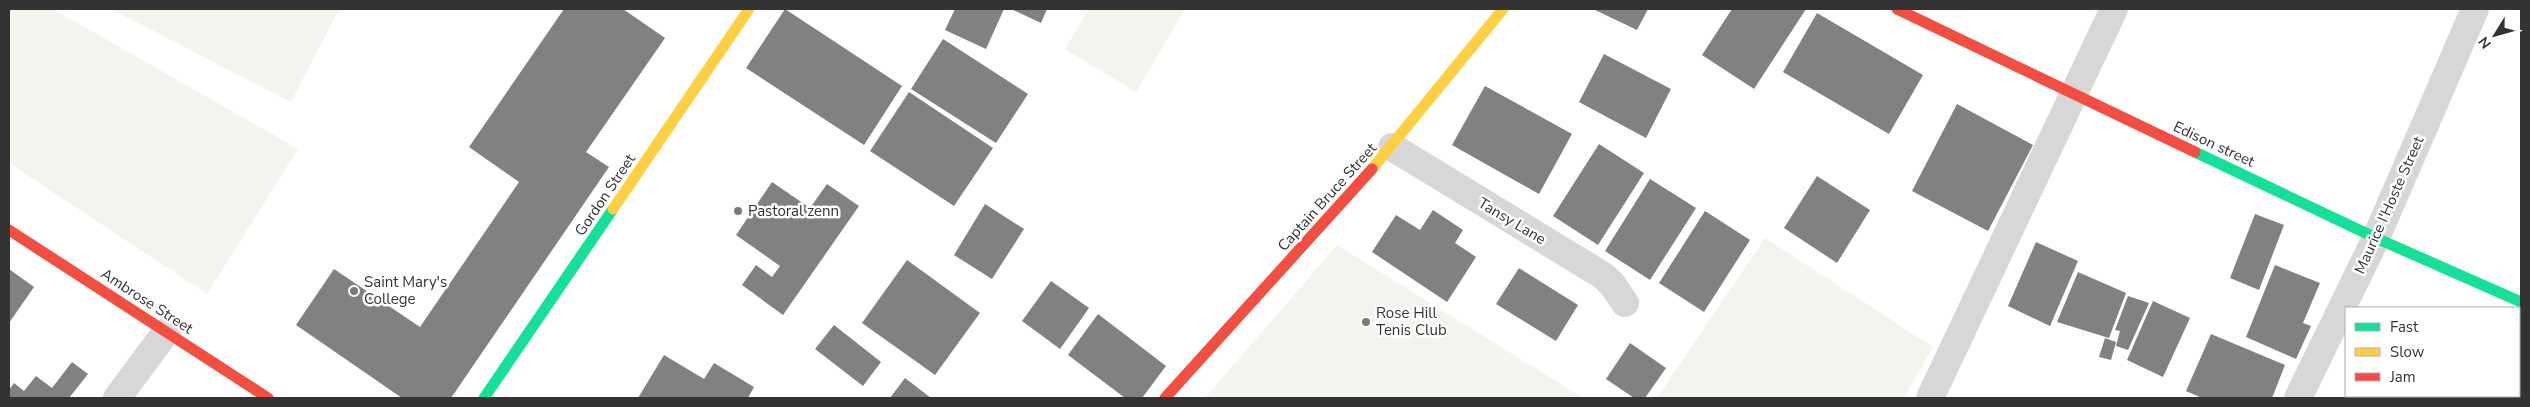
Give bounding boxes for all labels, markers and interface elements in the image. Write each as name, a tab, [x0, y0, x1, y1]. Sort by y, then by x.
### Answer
north arrow	[2470, 10, 2520, 60]
text: N	[2474, 33, 2496, 52]
street label: Edison street	[2170, 116, 2259, 172]
street label: Maurice I'Hoste Street	[2350, 132, 2429, 277]
street label: Captain Bruce Street	[1273, 138, 1381, 255]
street label: Gordon Street	[570, 149, 640, 240]
street label: Tansy Lane	[1474, 193, 1550, 249]
place label: Pastoral zenn	[748, 201, 839, 221]
marker: Pastoral zenn	[732, 205, 744, 217]
street label: Ambrose Street	[97, 264, 198, 339]
place label: Saint Mary's College	[364, 272, 447, 309]
marker: Saint Mary's College	[348, 285, 360, 297]
place label: Rose Hill Tenis Club	[1376, 303, 1447, 340]
legend	[2345, 307, 2520, 397]
marker: Rose Hill Tenis Club	[1360, 316, 1372, 328]
text: Fast	[2390, 317, 2419, 337]
text: Slow	[2390, 342, 2425, 362]
text: Jam	[2389, 367, 2416, 387]

